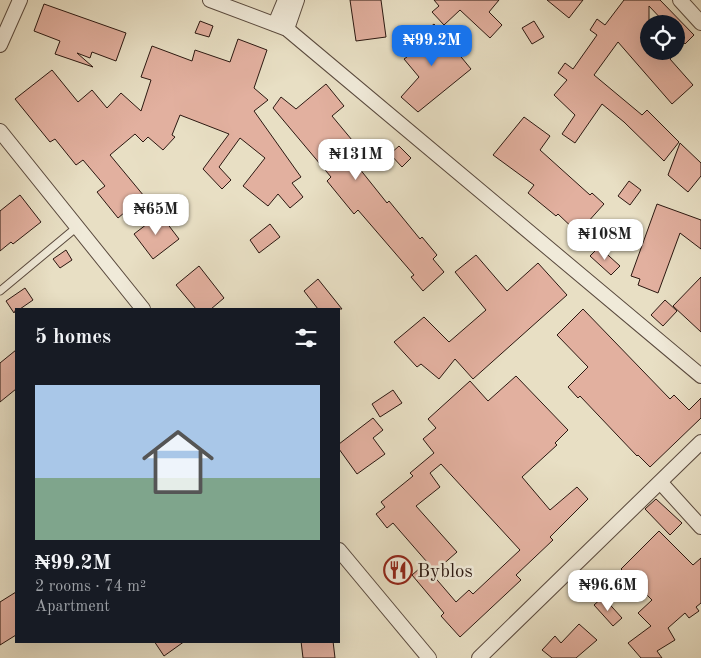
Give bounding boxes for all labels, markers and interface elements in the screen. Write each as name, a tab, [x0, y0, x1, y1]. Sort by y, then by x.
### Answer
map controls	[640, 15, 685, 60]
button: locate	[640, 15, 685, 60]
pin: ₦99.2M	[391, 24, 473, 67]
text: ₦99.2M	[403, 33, 461, 49]
pin: ₦131M	[321, 138, 391, 181]
text: ₦131M	[329, 147, 383, 163]
pin: ₦65M	[126, 194, 186, 236]
text: ₦65M	[134, 202, 178, 218]
pin: ₦108M	[570, 218, 640, 261]
text: ₦108M	[578, 227, 632, 243]
icon: filters	[292, 324, 320, 352]
text: 5 homes	[35, 327, 111, 348]
icon: home	[133, 417, 223, 507]
text: ₦99.2M	[35, 553, 111, 574]
restaurant icon: Byblos	[383, 555, 413, 585]
place label: Byblos	[417, 563, 473, 582]
pin: ₦96.6M	[567, 570, 649, 612]
text: ₦96.6M	[579, 578, 637, 594]
text: 2 rooms · 74 m²	[35, 579, 146, 595]
text: Apartment	[35, 599, 110, 615]

